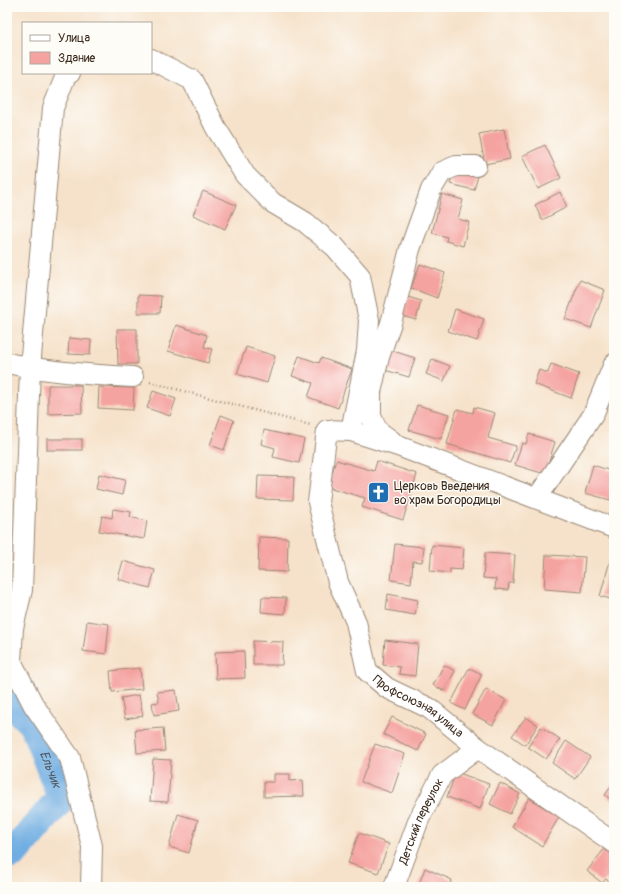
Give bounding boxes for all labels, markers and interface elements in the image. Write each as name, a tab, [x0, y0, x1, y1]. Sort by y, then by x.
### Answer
legend	[22, 22, 152, 74]
text: Улица	[58, 31, 90, 46]
text: Здание	[58, 51, 95, 66]
place label: Церковь Введения во храм Богородицы	[394, 479, 501, 508]
church icon: Церковь Введения во храм Богородицы	[366, 480, 392, 506]
street label: Профсоюзная улица	[369, 672, 467, 741]
water label: Ельчик	[36, 749, 65, 792]
street label: Детский переулок	[396, 776, 447, 868]

